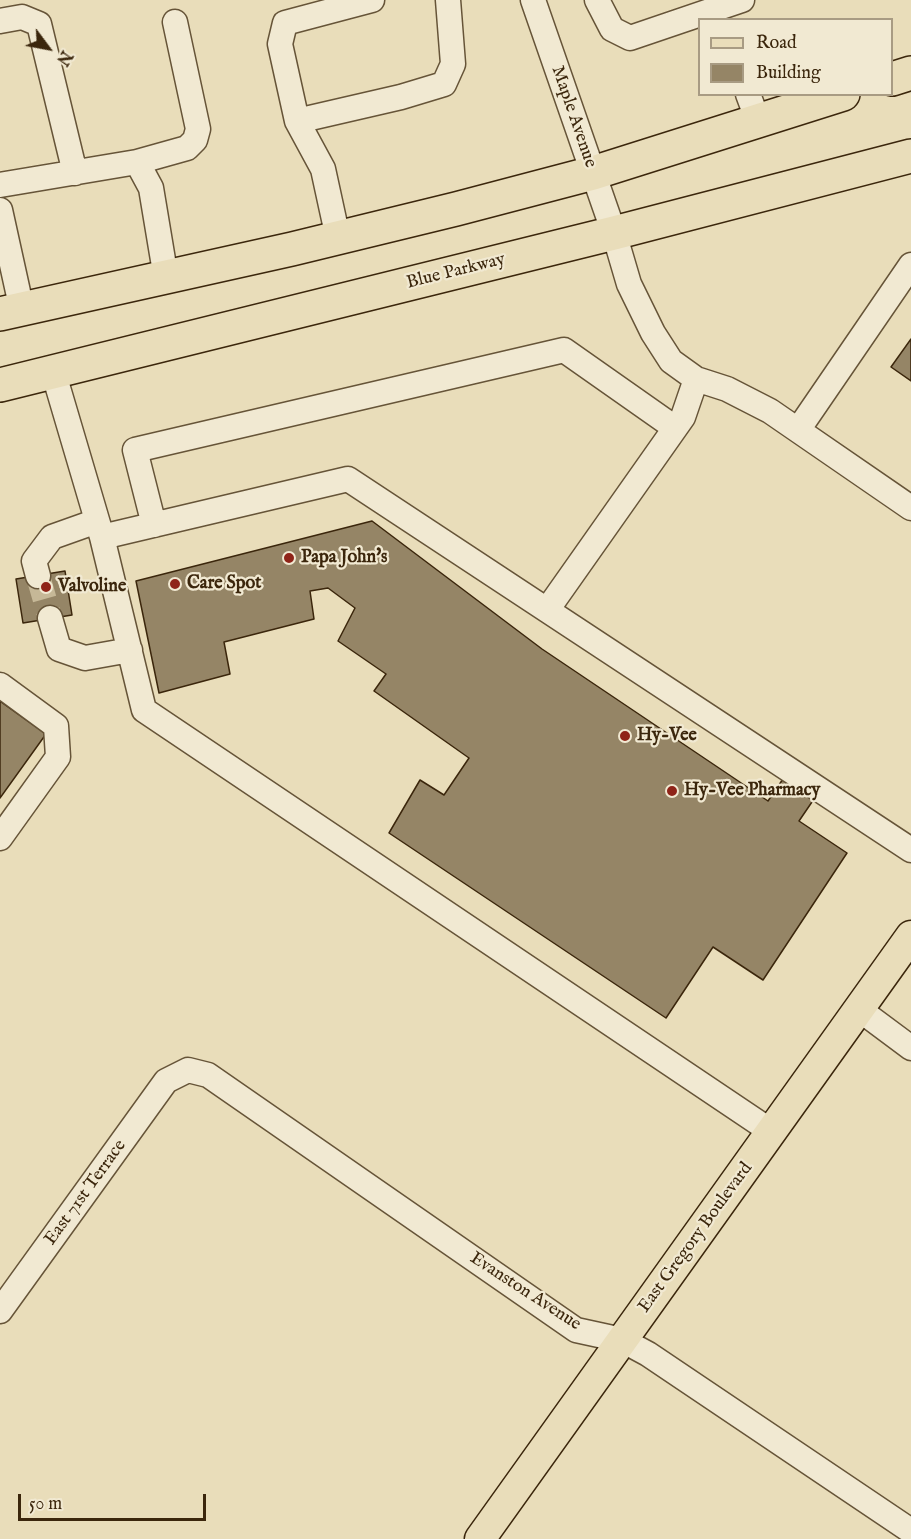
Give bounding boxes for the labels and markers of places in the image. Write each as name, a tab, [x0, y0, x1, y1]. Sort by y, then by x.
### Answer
place label: Papa John's	[301, 547, 387, 569]
marker: Papa John's	[282, 551, 296, 565]
place label: Care Spot	[187, 573, 261, 595]
place label: Valvoline	[58, 576, 126, 598]
marker: Care Spot	[168, 577, 182, 591]
marker: Valvoline	[39, 580, 53, 594]
place label: Hy-Vee	[637, 725, 697, 747]
marker: Hy-Vee	[618, 729, 632, 743]
place label: Hy-Vee Pharmacy	[684, 780, 820, 802]
marker: Hy-Vee Pharmacy	[665, 784, 679, 798]

